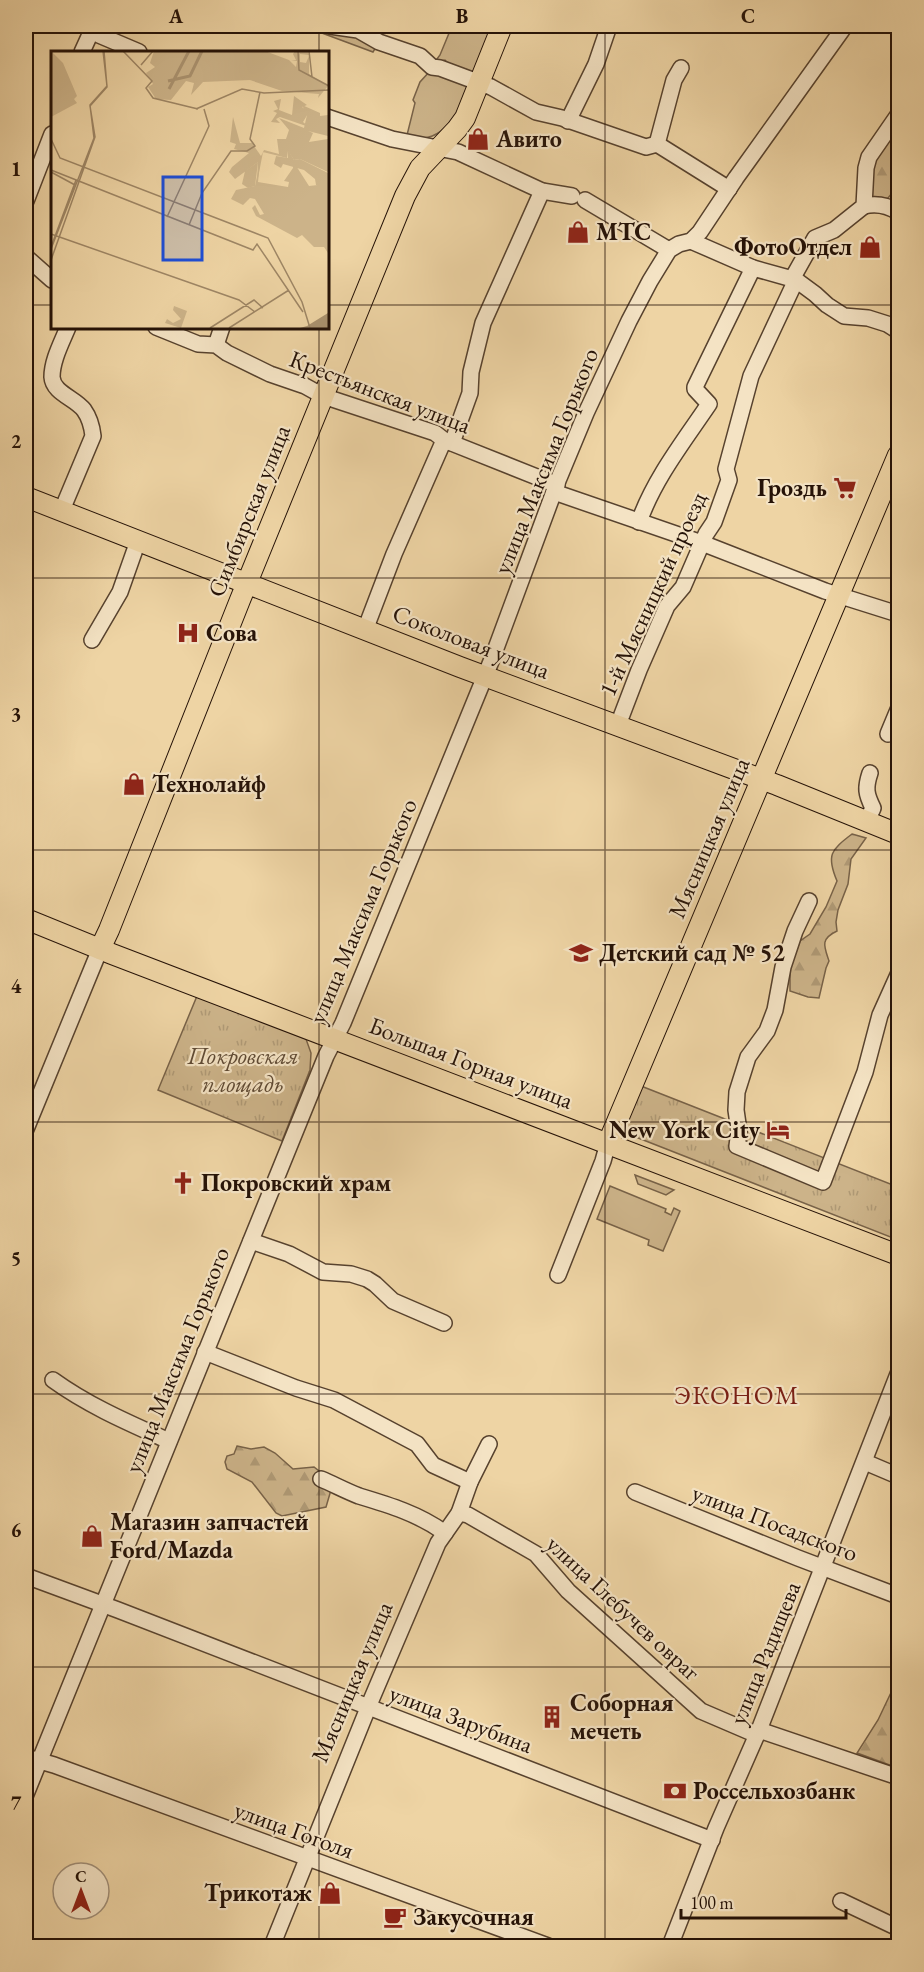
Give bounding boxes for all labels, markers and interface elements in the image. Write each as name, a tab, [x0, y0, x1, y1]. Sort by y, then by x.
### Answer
text: A	[168, 3, 184, 29]
text: B	[456, 3, 468, 29]
text: C	[741, 3, 755, 29]
inset map	[51, 51, 328, 328]
place label: Авито	[495, 123, 562, 154]
shop icon: Авито	[465, 126, 491, 152]
text: 1	[11, 156, 21, 182]
place label: МТС	[596, 216, 651, 247]
shop icon: МТС	[565, 219, 591, 245]
place label: ФотоОтдел	[734, 231, 852, 262]
shop icon: ФотоОтдел	[857, 234, 883, 260]
street label: Крестьянская улица	[285, 343, 476, 440]
street label: улица Максима Горького	[486, 343, 605, 578]
street label: Симбирская улица	[200, 420, 297, 601]
text: 2	[11, 428, 22, 454]
place label: Гроздь	[757, 472, 827, 503]
supermarket icon: Гроздь	[832, 475, 858, 501]
street label: 1-й Мясницкий проезд	[592, 487, 714, 701]
street label: Соколовая улица	[388, 597, 555, 686]
place label: Сова	[206, 617, 258, 648]
hospital icon: Сова	[175, 620, 201, 646]
text: 3	[11, 701, 21, 727]
street label: Мясницкая улица	[661, 752, 756, 923]
place label: Технолайф	[152, 768, 266, 799]
shop icon: Технолайф	[121, 771, 147, 797]
street label: улица Максима Горького	[301, 794, 424, 1028]
place label: Детский сад № 52	[599, 937, 785, 968]
school or university icon: Детский сад № 52	[568, 940, 594, 966]
text: 4	[11, 973, 22, 999]
street label: Большая Горная улица	[365, 1009, 578, 1116]
park label: Покровская площадь	[187, 1040, 298, 1099]
place label: New York City	[609, 1114, 760, 1146]
hotel icon: New York City	[765, 1117, 791, 1143]
place label: Покровский храм	[201, 1167, 391, 1198]
church icon: Покровский храм	[170, 1170, 196, 1196]
street label: улица Максима Горького	[117, 1242, 236, 1477]
text: 5	[11, 1245, 21, 1271]
district label: ЭКОНОМ	[674, 1378, 800, 1412]
street label: улица Посадского	[688, 1477, 863, 1568]
place label: Магазин запчастей Ford/Mazda	[110, 1506, 308, 1565]
text: 6	[11, 1517, 22, 1543]
shop icon: Магазин запчастей Ford/Mazda	[79, 1523, 105, 1549]
street label: улица Глебучев овраг	[540, 1528, 707, 1687]
street label: улица Радищева	[722, 1576, 807, 1729]
street label: Мясницкая улица	[304, 1596, 399, 1767]
street label: улица Зарубина	[385, 1677, 538, 1760]
place label: Соборная мечеть	[570, 1687, 674, 1746]
building icon: Соборная мечеть	[539, 1704, 565, 1730]
place label: Россельхозбанк	[693, 1775, 856, 1806]
bank icon: Россельхозбанк	[662, 1778, 688, 1804]
text: 7	[11, 1790, 22, 1816]
street label: улица Гоголя	[230, 1794, 358, 1866]
north arrow	[51, 1861, 111, 1921]
text: С	[75, 1866, 87, 1887]
place label: Трикотаж	[204, 1877, 313, 1908]
shop icon: Трикотаж	[317, 1880, 343, 1906]
scale bar	[681, 1882, 846, 1920]
text: 100 m	[690, 1891, 734, 1914]
place label: Закусочная	[413, 1901, 534, 1933]
cafe icon: Закусочная	[382, 1904, 408, 1930]

